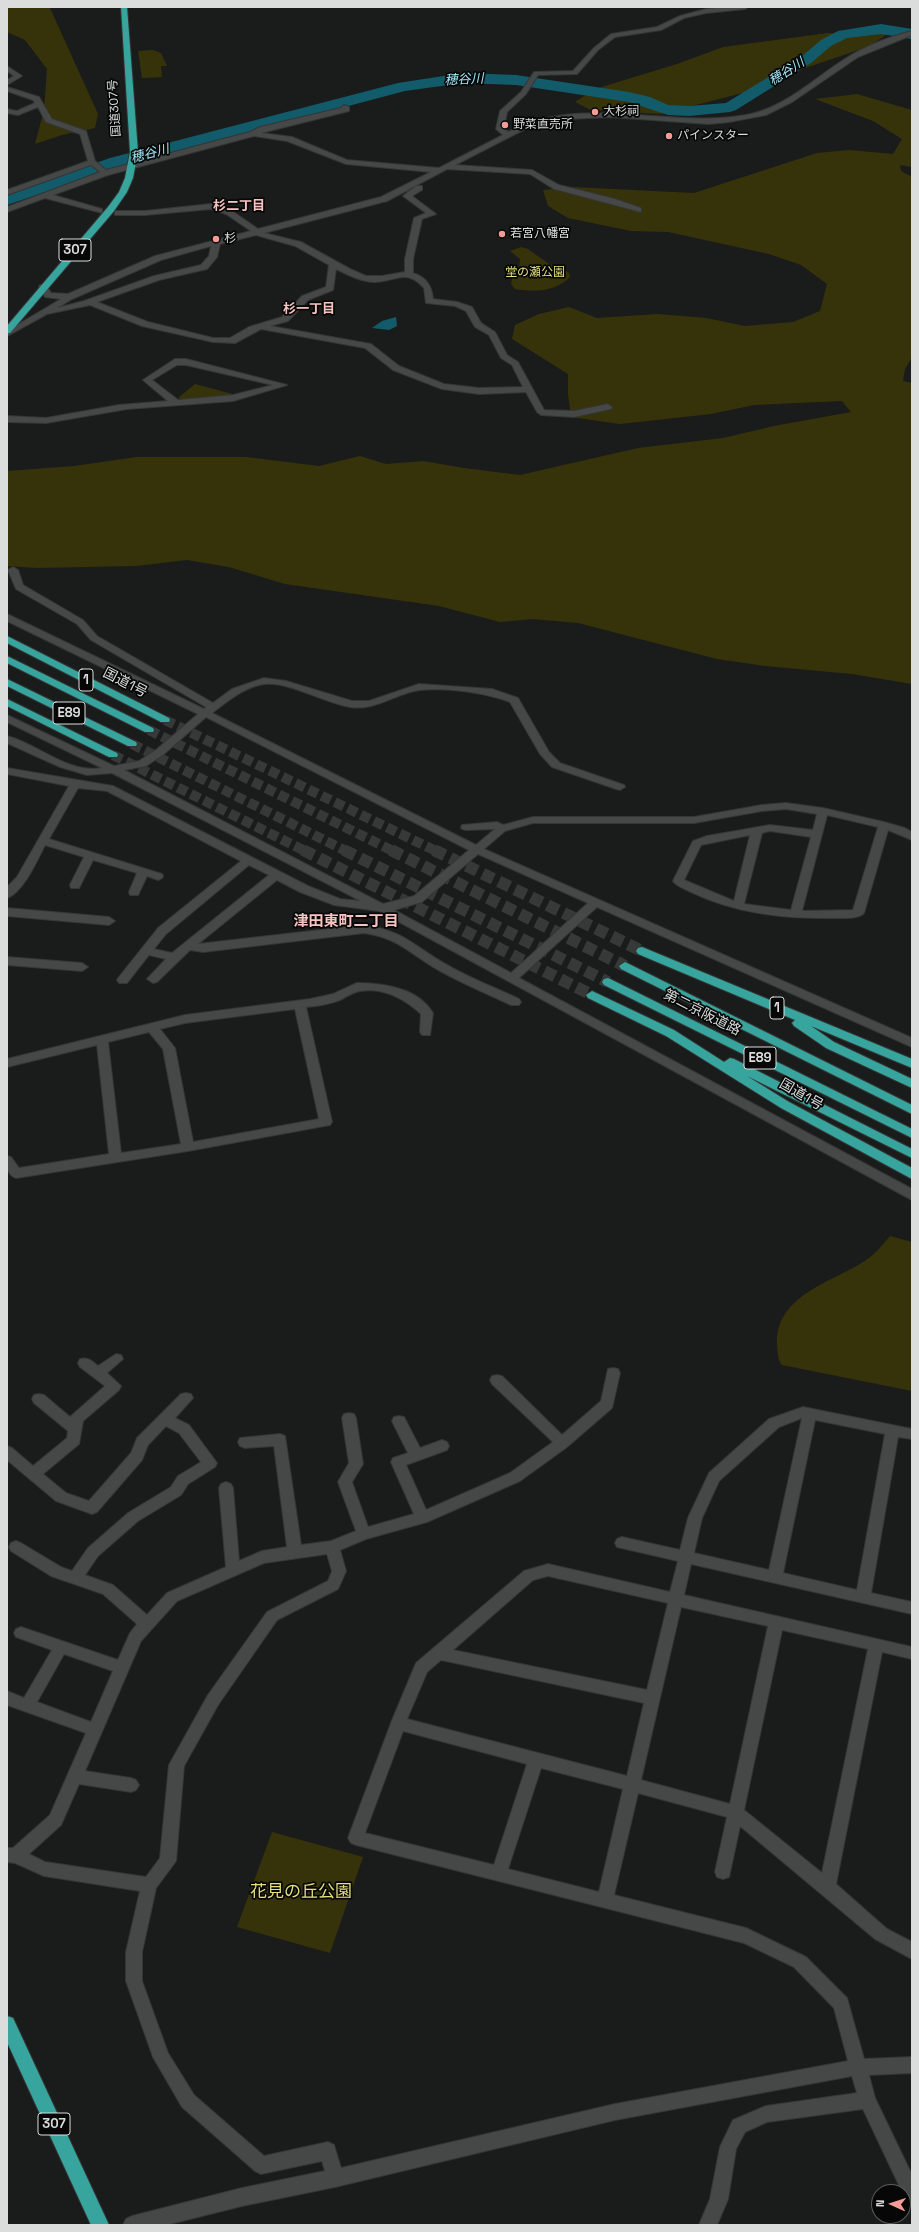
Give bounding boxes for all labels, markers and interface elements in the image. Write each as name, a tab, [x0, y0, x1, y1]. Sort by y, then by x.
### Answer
water label: 穂谷川	[766, 55, 808, 89]
water label: 穂谷川	[444, 71, 484, 89]
street label: 国道307号	[106, 79, 124, 137]
place label: 大杉祠	[603, 105, 639, 119]
marker: 大杉祠	[590, 107, 600, 117]
place label: 野菜直売所	[513, 118, 573, 132]
marker: 野菜直売所	[500, 120, 510, 130]
place label: パインスター	[677, 129, 749, 143]
marker: パインスター	[664, 131, 674, 141]
water label: 穂谷川	[129, 141, 171, 167]
district label: 杉二丁目	[213, 198, 265, 214]
place label: 若宮八幡宮	[510, 227, 570, 241]
marker: 若宮八幡宮	[497, 229, 507, 239]
place label: 杉	[224, 232, 236, 246]
marker: 杉	[211, 234, 221, 244]
road number: 307	[59, 239, 91, 261]
park label: 堂の瀬公園	[505, 266, 565, 280]
district label: 杉一丁目	[283, 301, 335, 317]
street label: 国道1号	[100, 665, 150, 701]
road number: 1	[79, 669, 93, 691]
road number: E89	[53, 702, 85, 724]
district label: 津田東町二丁目	[294, 913, 398, 931]
street label: 第二京阪道路	[661, 986, 743, 1040]
road number: 1	[770, 997, 784, 1019]
road number: E89	[744, 1047, 776, 1069]
street label: 国道1号	[776, 1076, 826, 1114]
park label: 花見の丘公園	[250, 1882, 352, 1902]
road number: 307	[38, 2113, 70, 2135]
north arrow	[871, 2184, 911, 2224]
text: N	[873, 2199, 887, 2207]

